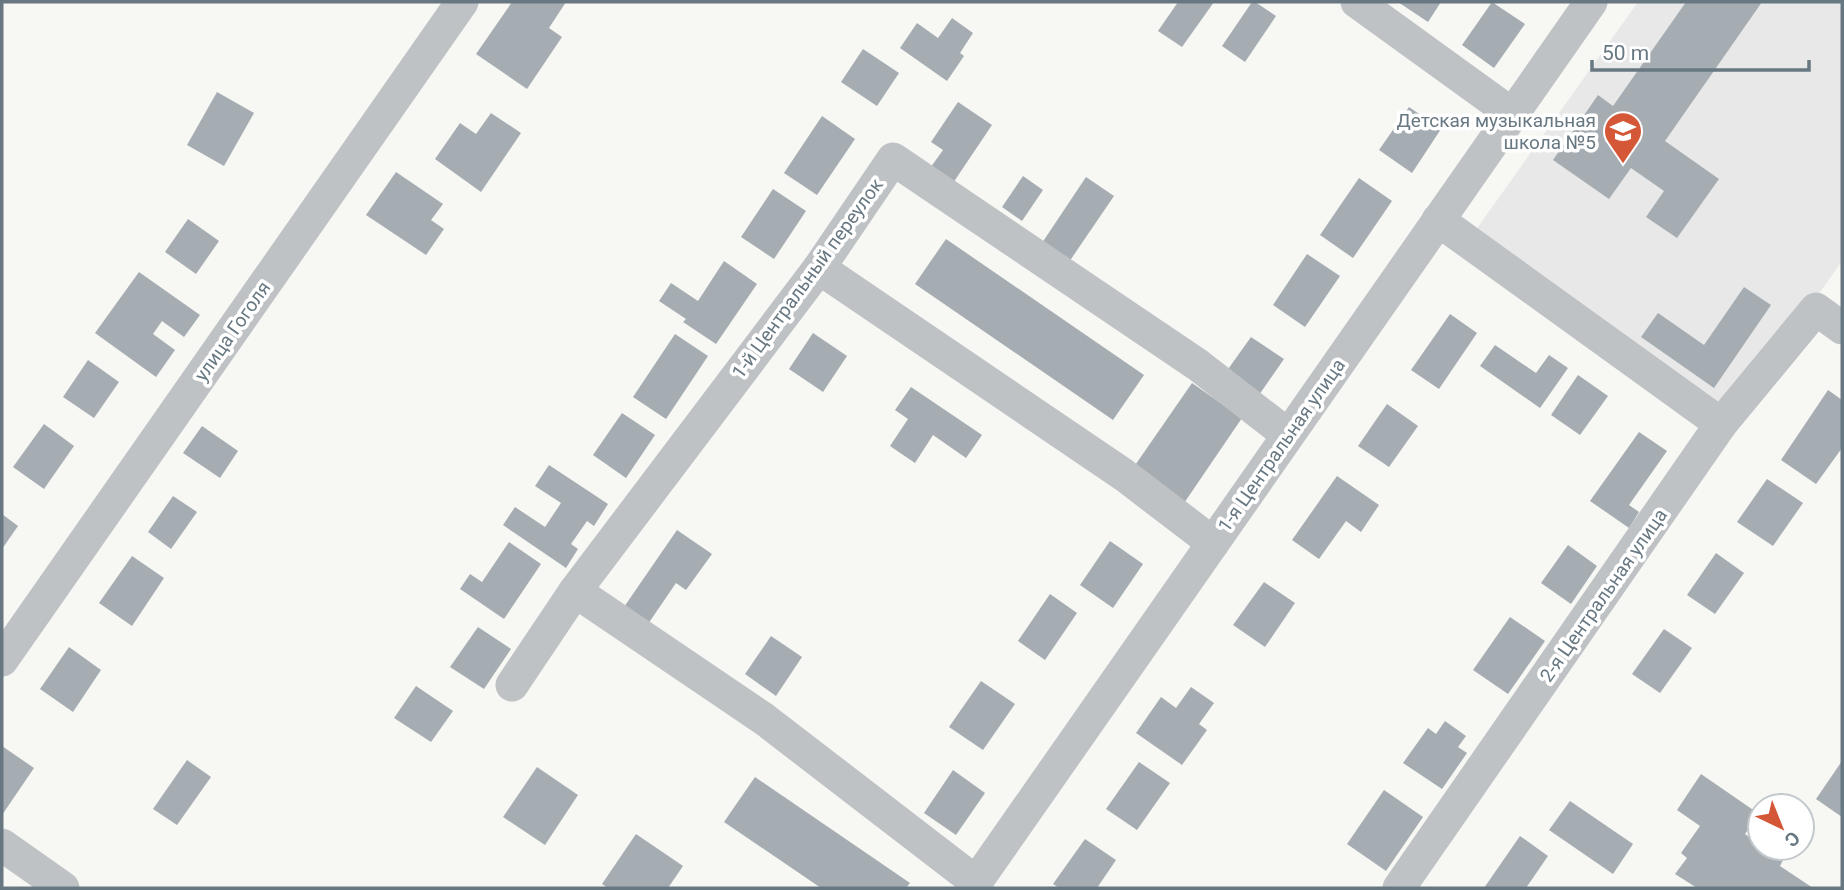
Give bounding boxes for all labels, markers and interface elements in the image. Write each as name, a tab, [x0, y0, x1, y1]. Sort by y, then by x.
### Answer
scale bar	[1592, 28, 1809, 72]
text: 50 m	[1602, 41, 1649, 65]
place label: Детская музыкальная школа №5	[1397, 109, 1596, 154]
school or university icon: Детская музыкальная школа №5	[1602, 110, 1644, 165]
street label: 1-й Центральный переулок	[727, 173, 888, 383]
street label: улица Гоголя	[190, 277, 275, 386]
street label: 1-я Центральная улица	[1213, 354, 1350, 536]
street label: 2-я Центральная улица	[1535, 504, 1672, 686]
north arrow	[1746, 792, 1816, 862]
text: С	[1780, 826, 1805, 852]

